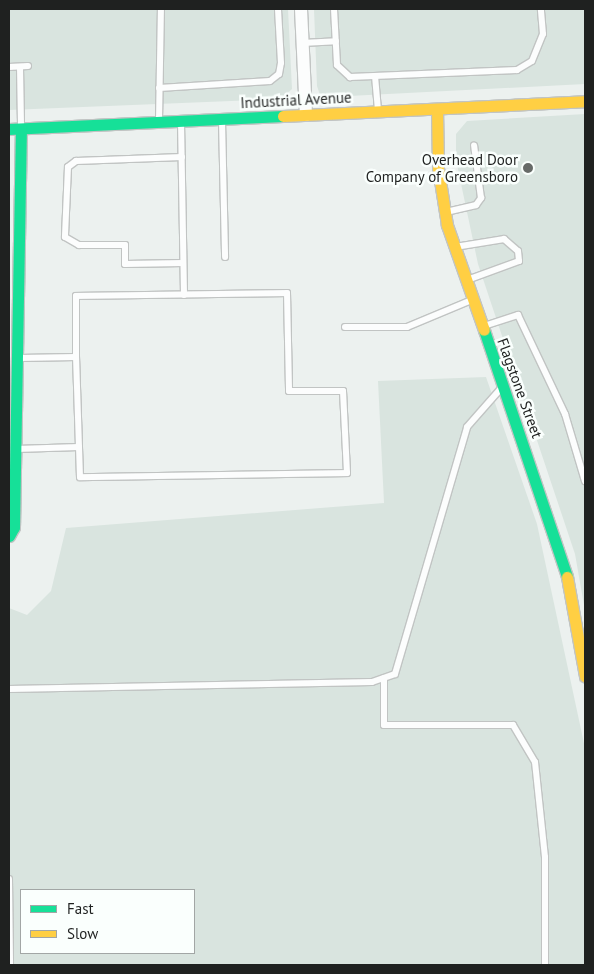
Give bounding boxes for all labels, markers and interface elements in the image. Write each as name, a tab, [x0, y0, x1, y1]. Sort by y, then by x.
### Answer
street label: Industrial Avenue	[240, 88, 352, 112]
place label: Overhead Door Company of Greensboro	[365, 150, 518, 185]
marker: Overhead Door Company of Greensboro	[522, 162, 534, 174]
street label: Flagstone Street	[494, 336, 546, 440]
legend	[20, 889, 195, 954]
text: Fast	[67, 899, 94, 918]
text: Slow	[67, 924, 98, 943]

